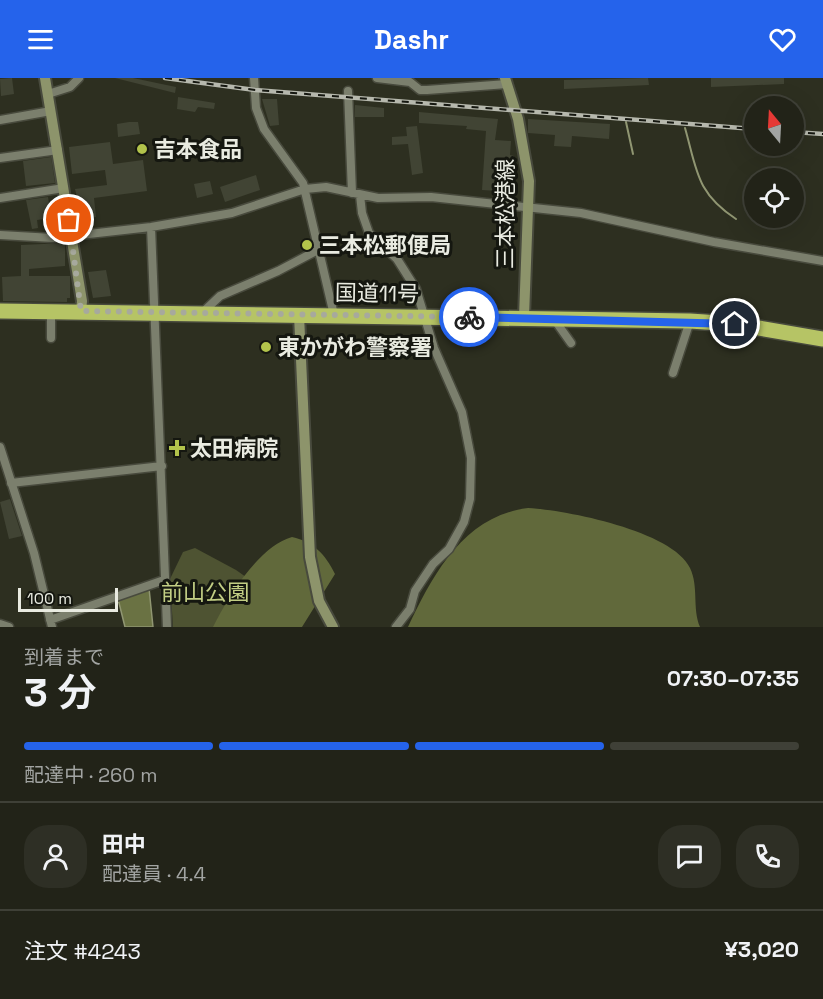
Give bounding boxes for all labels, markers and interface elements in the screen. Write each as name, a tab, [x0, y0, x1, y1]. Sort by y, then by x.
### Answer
text: Dashr	[374, 22, 449, 57]
icon: menu	[24, 23, 57, 56]
icon: heart	[766, 23, 799, 56]
north arrow	[744, 96, 804, 156]
map controls	[744, 96, 804, 228]
place label: 吉本食品	[154, 135, 242, 163]
marker: 吉本食品	[135, 142, 149, 156]
street label: 三本松港線	[491, 159, 519, 269]
button: locate	[744, 168, 804, 228]
pin	[43, 194, 94, 245]
icon: bag	[52, 203, 85, 236]
place label: 三本松郵便局	[319, 231, 451, 259]
marker: 三本松郵便局	[300, 238, 314, 252]
street label: 国道11号	[335, 278, 419, 308]
courier	[439, 287, 499, 347]
pin	[709, 298, 760, 349]
icon: bike	[453, 301, 486, 334]
icon: home	[718, 307, 751, 340]
place label: 東かがわ警察署	[278, 333, 432, 361]
marker: 東かがわ警察署	[259, 340, 273, 354]
place label: 太田病院	[190, 434, 278, 462]
marker: 太田病院	[168, 439, 186, 457]
park label: 前山公園	[161, 578, 249, 606]
scale bar	[18, 585, 118, 612]
text: 100 m	[27, 588, 72, 609]
text: 到着まで	[24, 644, 104, 670]
text: 07:30–07:35	[667, 664, 799, 692]
text: 3 分	[24, 668, 97, 717]
text: 配達中 · 260 m	[24, 762, 157, 788]
button: person	[24, 825, 87, 888]
button: chat	[658, 825, 721, 888]
button: phone	[736, 825, 799, 888]
text: 田中	[102, 830, 146, 858]
text: 配達員 · 4.4	[102, 861, 206, 887]
text: ¥3,020	[724, 935, 799, 963]
text: 注文 #4243	[24, 937, 141, 965]

